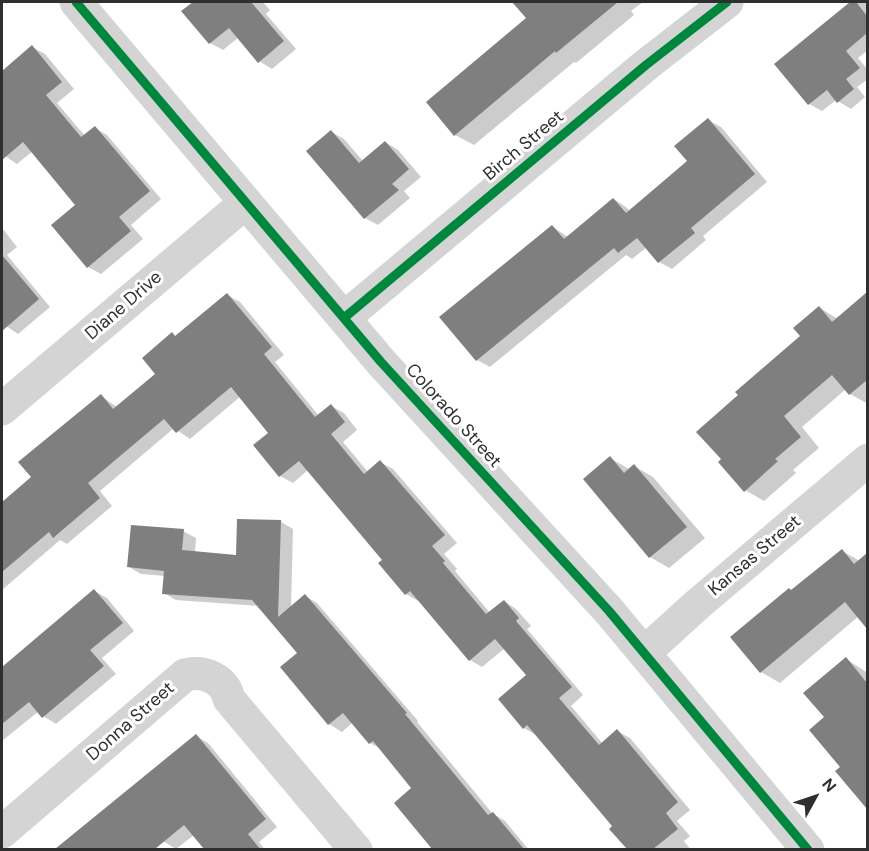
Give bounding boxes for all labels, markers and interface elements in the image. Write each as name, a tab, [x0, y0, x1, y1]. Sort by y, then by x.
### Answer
street label: Birch Street	[480, 106, 568, 186]
street label: Diane Drive	[81, 267, 167, 345]
street label: Colorado Street	[401, 360, 505, 472]
street label: Kansas Street	[704, 511, 806, 601]
street label: Donna Street	[83, 678, 179, 766]
north arrow	[785, 767, 845, 827]
text: N	[817, 774, 841, 796]

